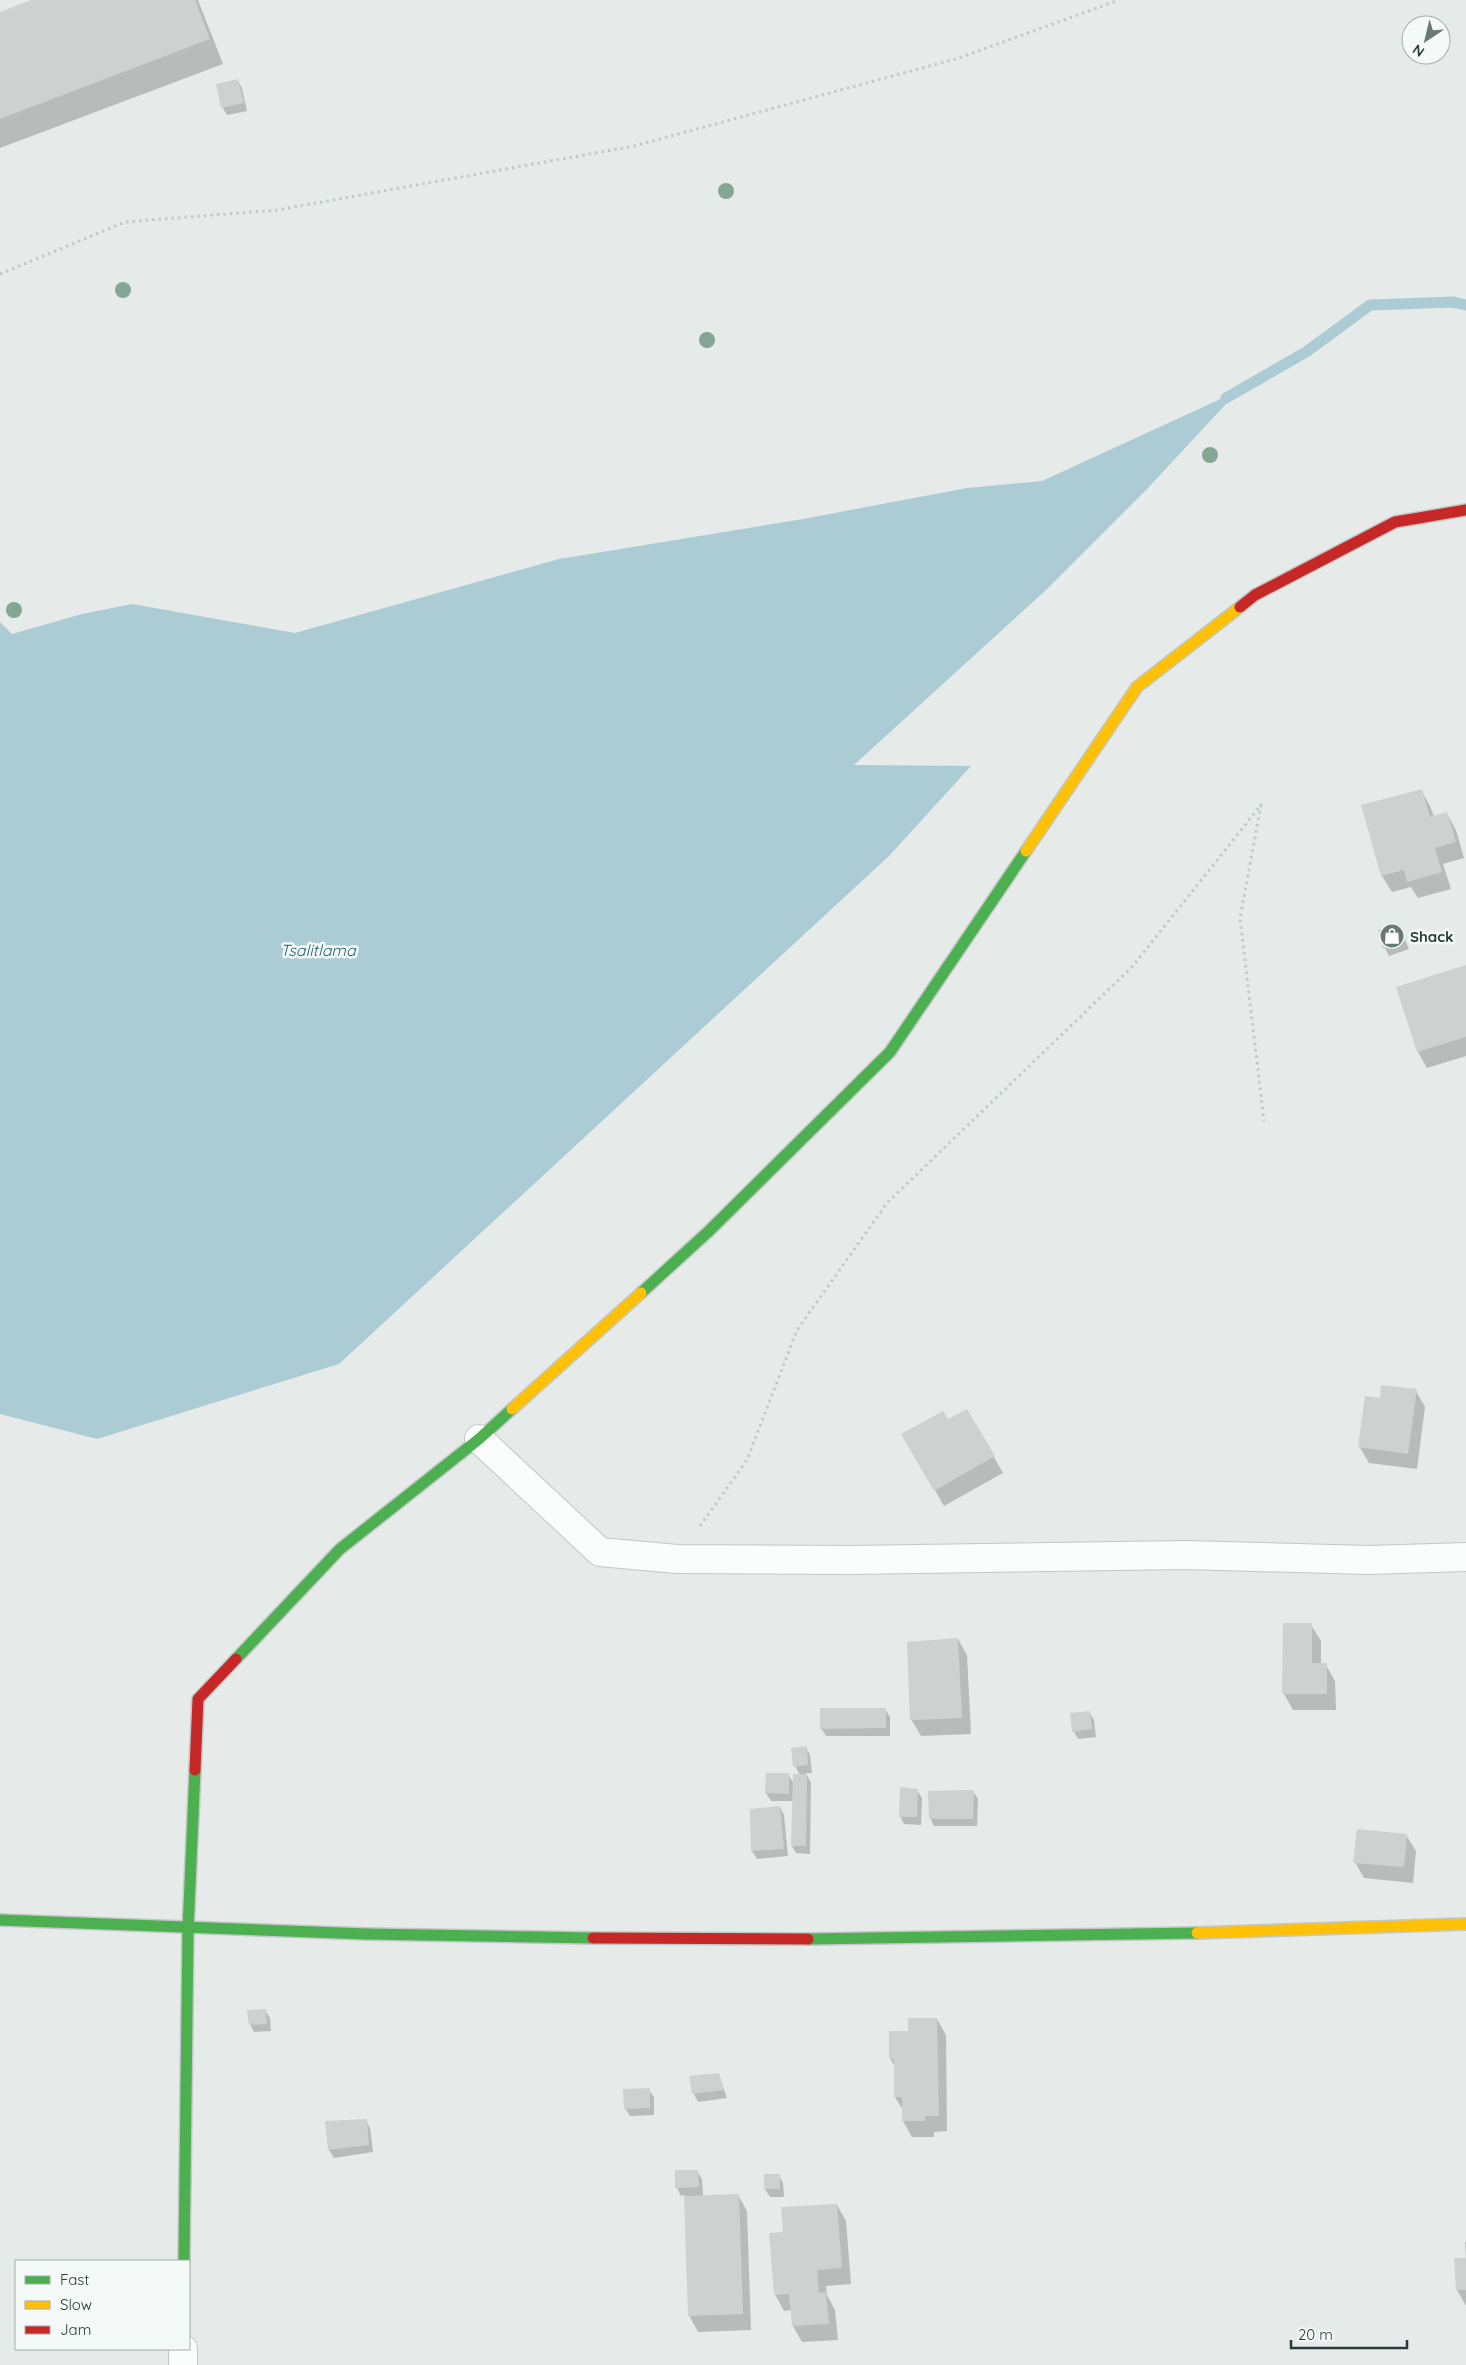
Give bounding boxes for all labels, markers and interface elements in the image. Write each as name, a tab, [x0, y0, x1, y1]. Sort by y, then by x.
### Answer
north arrow	[1401, 15, 1451, 65]
text: N	[1409, 40, 1428, 61]
shop icon: Shack	[1379, 923, 1405, 949]
place label: Shack	[1410, 927, 1454, 946]
water label: Tsalitlama	[280, 940, 357, 960]
legend	[15, 2260, 190, 2350]
text: Fast	[60, 2270, 89, 2289]
text: Slow	[60, 2295, 92, 2314]
scale bar	[1291, 2318, 1407, 2350]
text: Jam	[60, 2320, 91, 2339]
text: 20 m	[1298, 2325, 1333, 2344]

